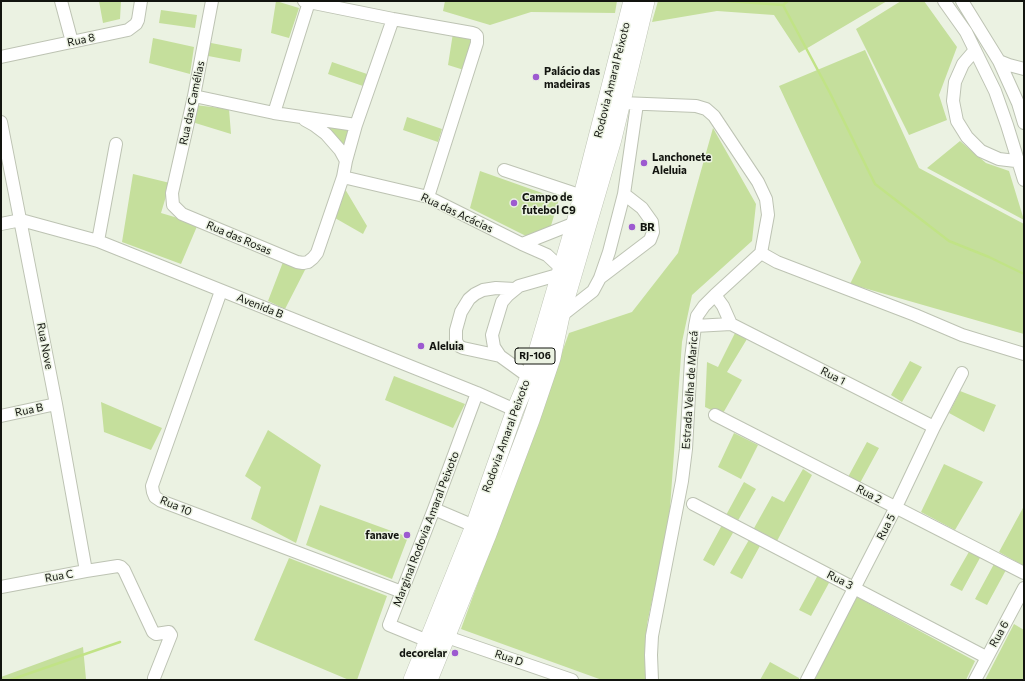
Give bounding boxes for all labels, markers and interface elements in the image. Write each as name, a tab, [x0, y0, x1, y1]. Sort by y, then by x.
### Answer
street label: Rodovia Amaral Peixoto	[591, 21, 633, 139]
street label: Rua 8	[66, 31, 96, 49]
street label: Rua das Camélias	[177, 60, 207, 146]
place label: Palácio das madeiras	[544, 64, 600, 90]
marker: Palácio das madeiras	[531, 72, 541, 82]
place label: Lanchonete Aleluia	[652, 150, 711, 176]
marker: Lanchonete Aleluia	[639, 158, 649, 168]
place label: Campo de futebol C9	[522, 190, 576, 216]
street label: Rua das Acácias	[419, 191, 495, 235]
marker: Campo de futebol C9	[509, 198, 519, 208]
street label: Rua das Rosas	[204, 218, 274, 258]
place label: BR	[640, 220, 655, 234]
marker: BR	[627, 222, 637, 232]
street label: Avenida B	[235, 291, 285, 321]
street label: Rua Nove	[34, 322, 56, 370]
street label: Estrada Velha de Maricá	[679, 330, 701, 450]
place label: Aleluia	[429, 339, 464, 353]
marker: Aleluia	[416, 341, 426, 351]
road number: RJ-106	[515, 348, 555, 364]
street label: Rua 1	[818, 364, 848, 388]
street label: Rodovia Amaral Peixoto	[479, 378, 533, 494]
street label: Rua B	[14, 401, 44, 419]
street label: Marginal Rodovia Amaral Peixoto	[390, 449, 462, 609]
street label: Rua 2	[854, 482, 884, 506]
street label: Rua 10	[158, 493, 194, 519]
street label: Rua 5	[874, 512, 898, 542]
place label: fanave	[365, 528, 399, 542]
marker: fanave	[402, 530, 412, 540]
street label: Rua C	[44, 567, 74, 585]
street label: Rua 3	[825, 568, 855, 592]
street label: Rua 6	[986, 619, 1012, 649]
place label: decorelar	[399, 646, 447, 660]
street label: Rua D	[493, 647, 525, 669]
marker: decorelar	[450, 648, 460, 658]

